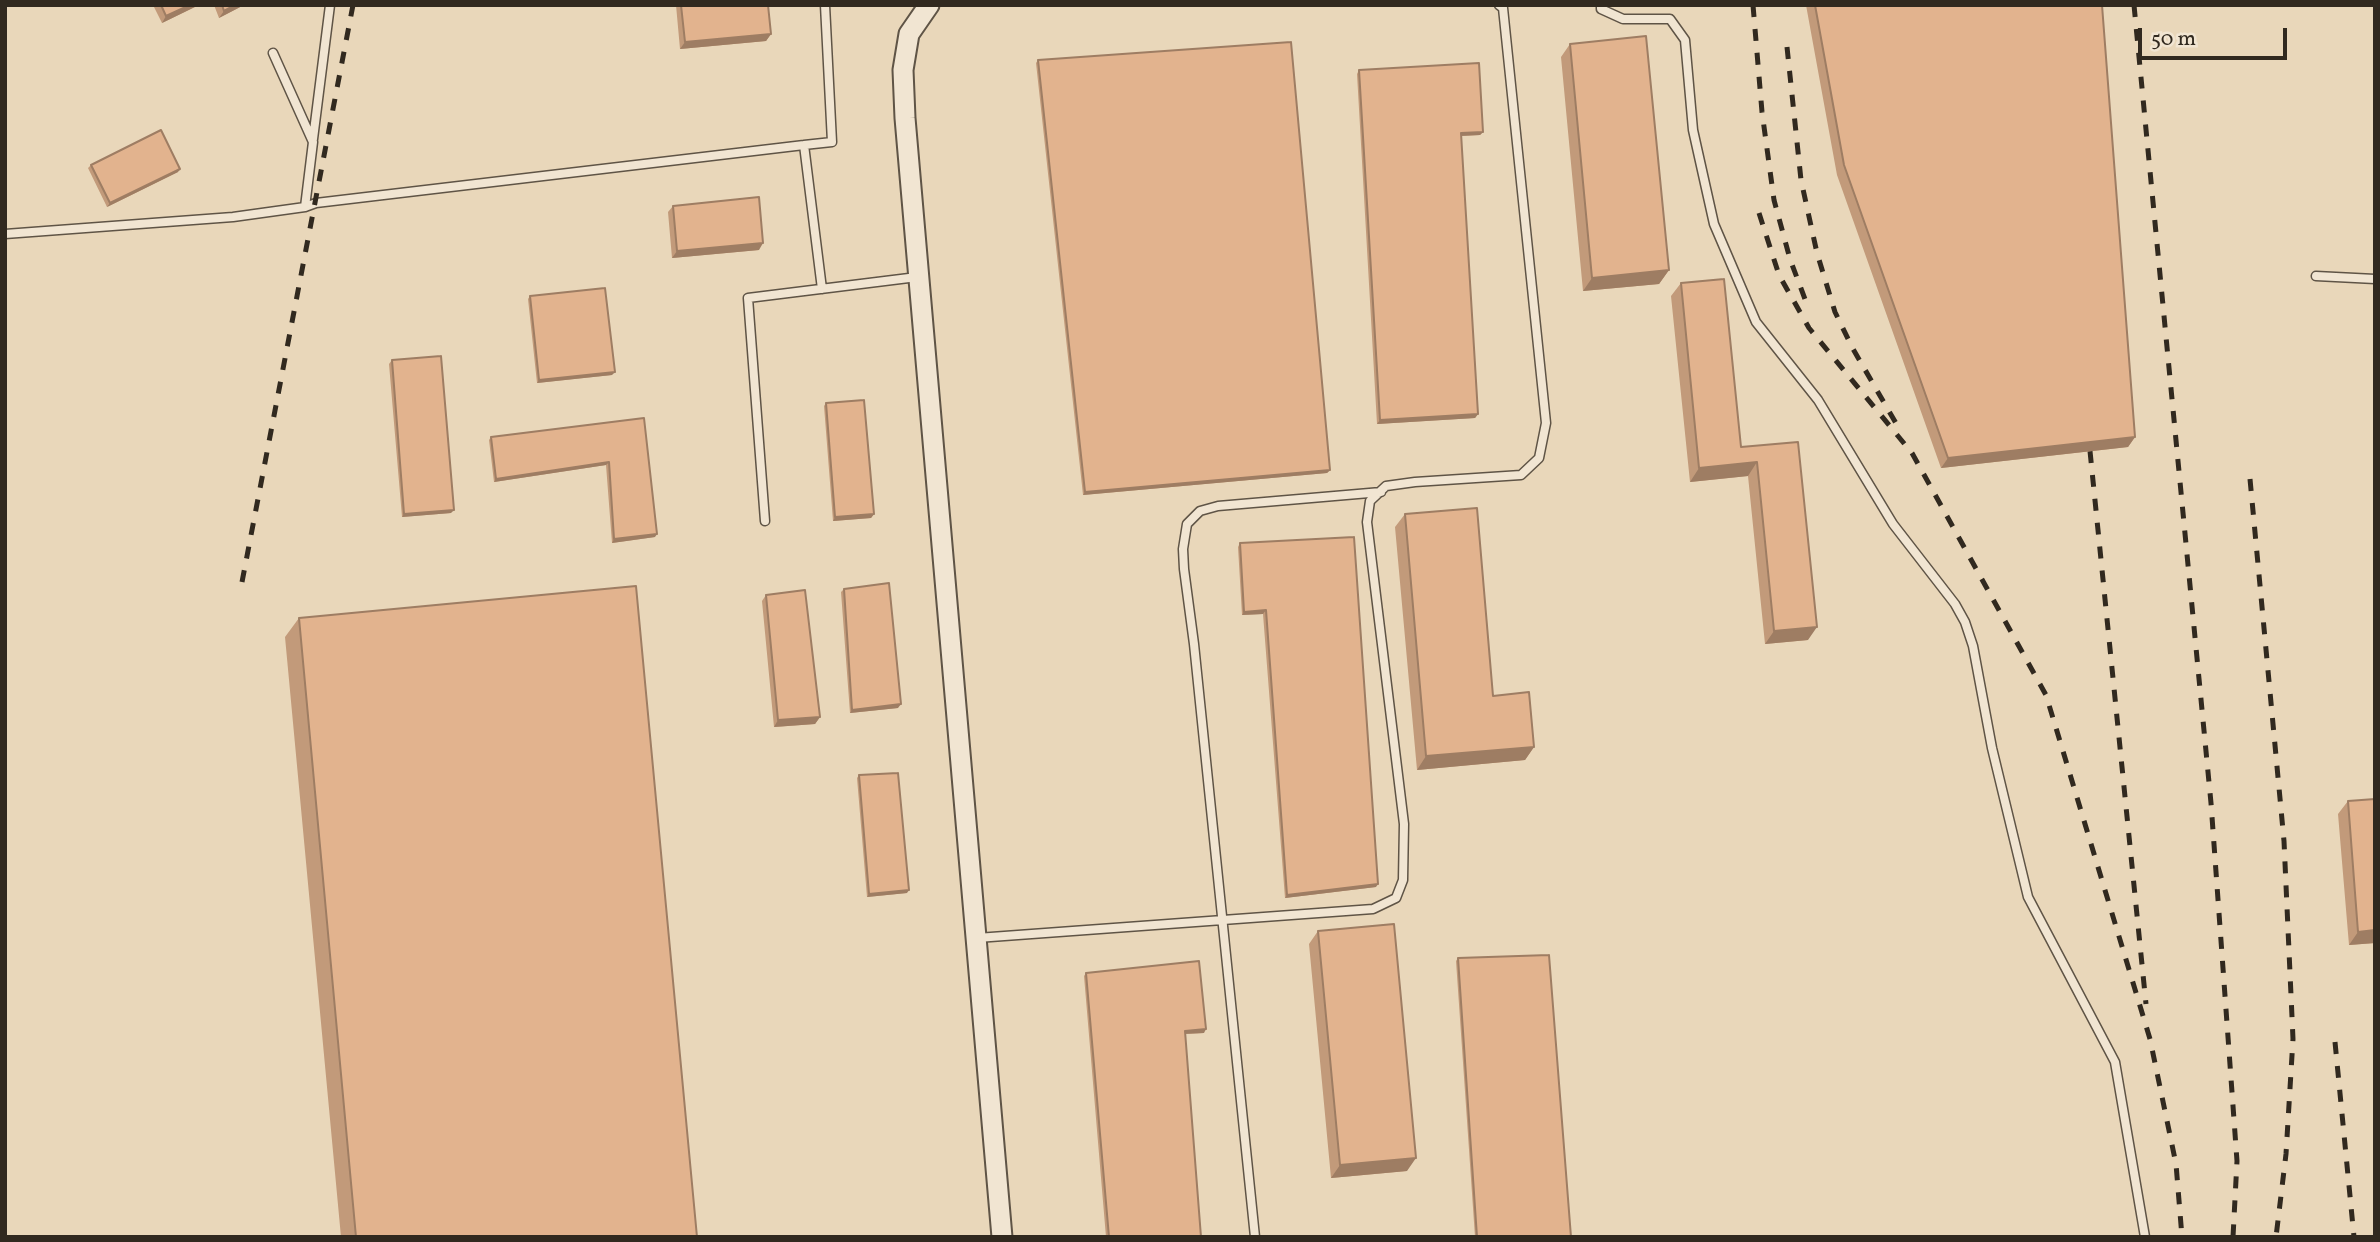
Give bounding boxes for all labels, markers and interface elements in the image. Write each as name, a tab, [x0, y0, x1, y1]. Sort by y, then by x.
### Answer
scale bar	[2142, 14, 2291, 58]
text: 50 m	[2151, 25, 2196, 54]

